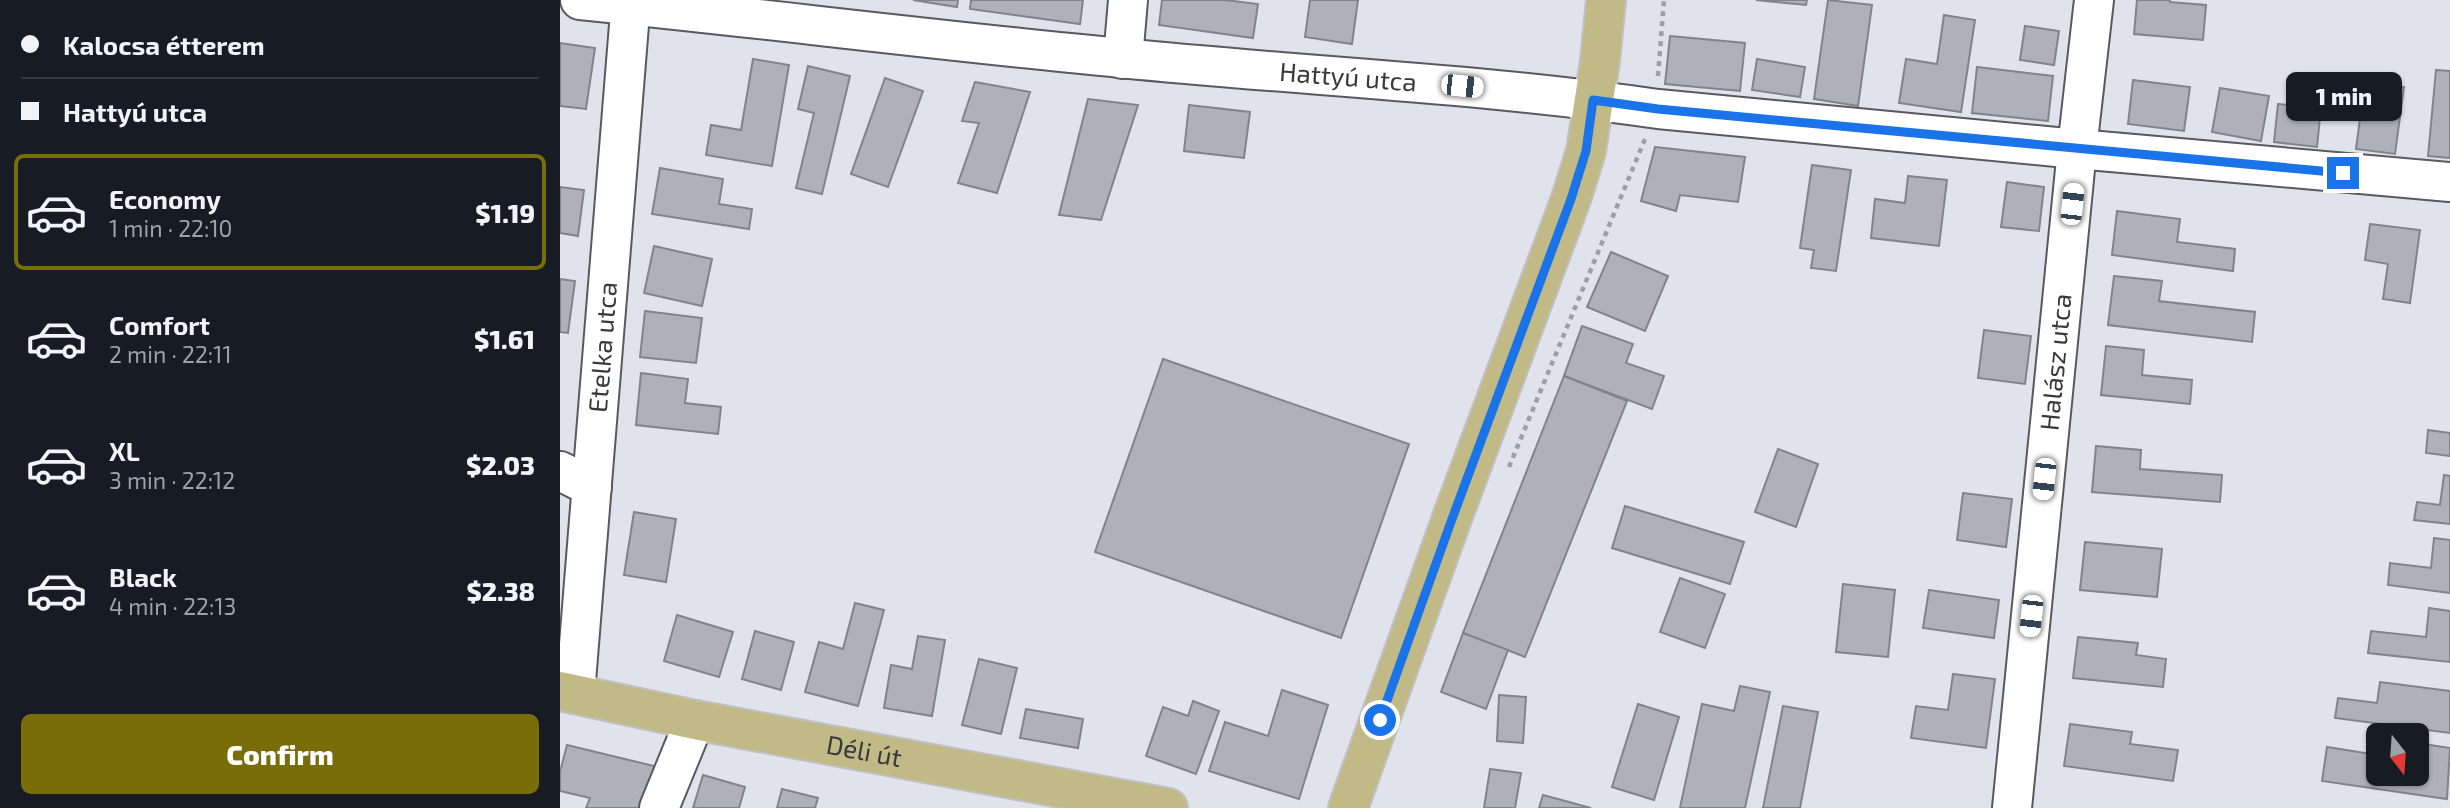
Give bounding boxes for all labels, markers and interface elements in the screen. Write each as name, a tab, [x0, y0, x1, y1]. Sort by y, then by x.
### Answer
text: Kalocsa étterem	[63, 29, 265, 60]
street label: Hattyú utca	[1278, 55, 1418, 97]
callout: 1 min	[2285, 72, 2401, 120]
car	[1441, 73, 1484, 99]
text: 1 min	[2316, 82, 2372, 110]
text: Hattyú utca	[63, 96, 207, 127]
route end	[2327, 157, 2359, 189]
icon: car	[25, 181, 88, 244]
car	[2060, 182, 2085, 226]
text: Economy	[109, 183, 221, 214]
text: $1.19	[475, 197, 535, 228]
text: 1 min · 22:10	[109, 214, 233, 242]
street label: Etelka utca	[581, 280, 622, 414]
street label: Halász utca	[2032, 292, 2077, 432]
icon: car	[25, 307, 88, 370]
text: Comfort	[109, 309, 210, 340]
text: $1.61	[474, 323, 535, 354]
text: 2 min · 22:11	[109, 340, 232, 368]
icon: car	[25, 433, 88, 496]
text: XL	[109, 435, 140, 466]
text: $2.03	[466, 449, 535, 480]
car	[2032, 457, 2057, 501]
text: 3 min · 22:12	[109, 466, 235, 494]
icon: car	[25, 559, 88, 622]
text: Black	[109, 561, 177, 592]
text: $2.38	[466, 575, 535, 606]
text: 4 min · 22:13	[109, 592, 236, 620]
car	[2019, 594, 2044, 638]
route start	[1364, 704, 1396, 736]
button: Confirm	[21, 714, 539, 794]
north arrow	[2366, 723, 2429, 786]
map controls	[2366, 723, 2429, 786]
street label: Déli út	[824, 728, 905, 772]

